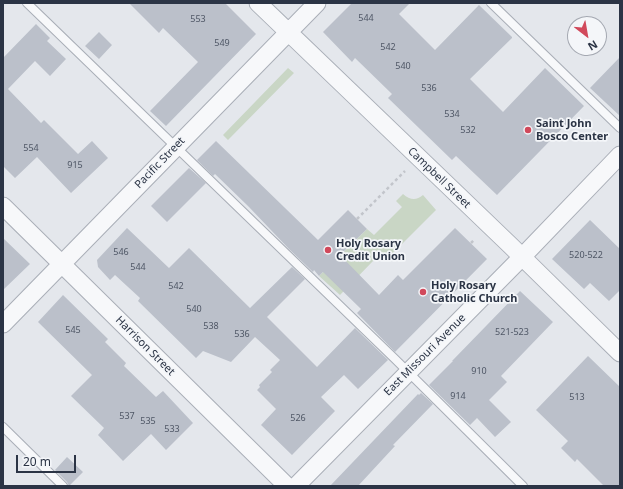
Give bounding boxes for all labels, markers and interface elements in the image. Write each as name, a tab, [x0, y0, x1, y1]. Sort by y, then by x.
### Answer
house number: 544	[358, 13, 374, 23]
house number: 553	[190, 14, 206, 24]
north arrow	[567, 16, 607, 56]
text: N	[585, 37, 601, 55]
house number: 549	[214, 38, 230, 48]
house number: 542	[380, 42, 396, 52]
house number: 540	[395, 61, 411, 71]
house number: 536	[421, 83, 437, 93]
house number: 534	[444, 109, 460, 119]
place label: Saint John Bosco Center	[536, 117, 608, 143]
house number: 532	[460, 125, 476, 135]
marker: Saint John Bosco Center	[523, 125, 533, 135]
street label: Pacific Street	[132, 135, 188, 191]
house number: 554	[23, 143, 39, 153]
street label: Campbell Street	[405, 145, 473, 211]
house number: 915	[67, 160, 83, 170]
place label: Holy Rosary Credit Union	[336, 237, 405, 263]
marker: Holy Rosary Credit Union	[323, 245, 333, 255]
house number: 546	[113, 247, 129, 257]
house number: 520-522	[569, 250, 603, 260]
house number: 544	[130, 262, 146, 272]
place label: Holy Rosary Catholic Church	[431, 279, 517, 305]
house number: 542	[168, 281, 184, 291]
marker: Holy Rosary Catholic Church	[418, 287, 428, 297]
house number: 540	[186, 304, 202, 314]
street label: East Missouri Avenue	[381, 311, 469, 399]
street label: Harrison Street	[113, 314, 177, 378]
house number: 538	[203, 321, 219, 331]
house number: 545	[65, 325, 81, 335]
house number: 521-523	[495, 327, 529, 337]
house number: 536	[234, 329, 250, 339]
house number: 910	[471, 366, 487, 376]
house number: 914	[450, 391, 466, 401]
house number: 513	[569, 392, 585, 402]
house number: 537	[119, 411, 135, 421]
house number: 526	[290, 413, 306, 423]
house number: 535	[140, 416, 156, 426]
house number: 533	[164, 424, 180, 434]
scale bar	[18, 447, 78, 473]
text: 20 m	[23, 453, 51, 470]

